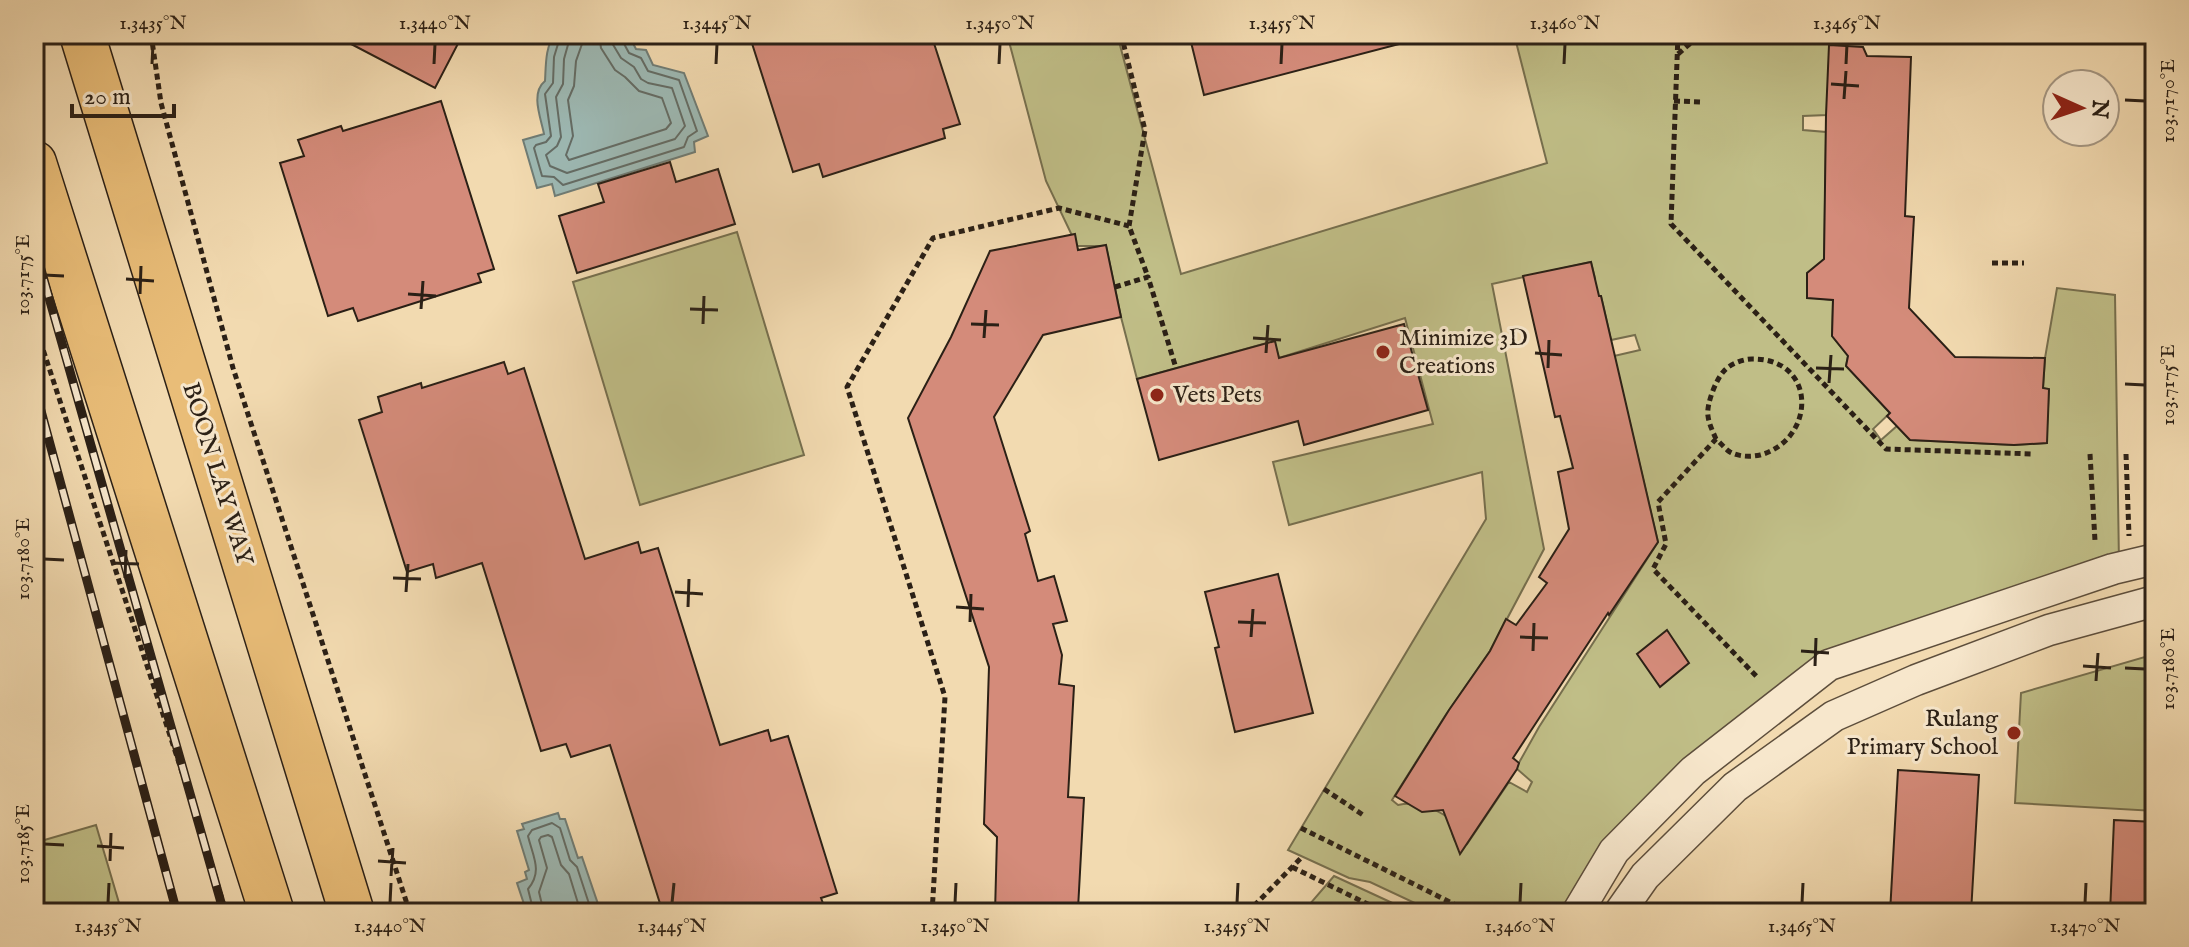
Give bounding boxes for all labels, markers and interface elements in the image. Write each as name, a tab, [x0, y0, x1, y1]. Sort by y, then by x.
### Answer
text: 1.3435°N	[119, 11, 187, 36]
text: 1.3440°N	[399, 11, 471, 36]
text: 1.3445°N	[682, 11, 752, 36]
text: 1.3450°N	[965, 11, 1035, 36]
text: 1.3455°N	[1248, 11, 1316, 36]
text: 1.3460°N	[1530, 11, 1600, 36]
text: 1.3465°N	[1813, 11, 1881, 36]
text: 103.7170°E	[2156, 59, 2181, 143]
scale bar	[72, 68, 174, 118]
north arrow	[2041, 68, 2121, 148]
text: 20 m	[84, 82, 131, 113]
text: N	[2084, 98, 2114, 119]
text: 103.7175°E	[11, 234, 36, 316]
place label: Minimize 3D Creations	[1399, 323, 1528, 382]
marker: Minimize 3D Creations	[1374, 343, 1392, 361]
text: 103.7175°E	[2156, 344, 2181, 426]
street label: BOON LAY WAY	[174, 379, 260, 571]
place label: Vets Pets	[1172, 380, 1262, 411]
marker: Vets Pets	[1148, 386, 1166, 404]
text: 103.7180°E	[11, 518, 36, 600]
text: 103.7180°E	[2156, 628, 2181, 710]
place label: Rulang Primary School	[1846, 704, 1999, 763]
marker: Rulang Primary School	[2005, 724, 2023, 742]
text: 103.7185°E	[11, 804, 36, 884]
text: 1.3435°N	[74, 914, 142, 939]
text: 1.3440°N	[354, 914, 426, 939]
text: 1.3445°N	[637, 914, 707, 939]
text: 1.3450°N	[920, 914, 990, 939]
text: 1.3455°N	[1203, 914, 1271, 939]
text: 1.3460°N	[1485, 914, 1555, 939]
text: 1.3465°N	[1768, 914, 1836, 939]
text: 1.3470°N	[2049, 914, 2121, 939]

